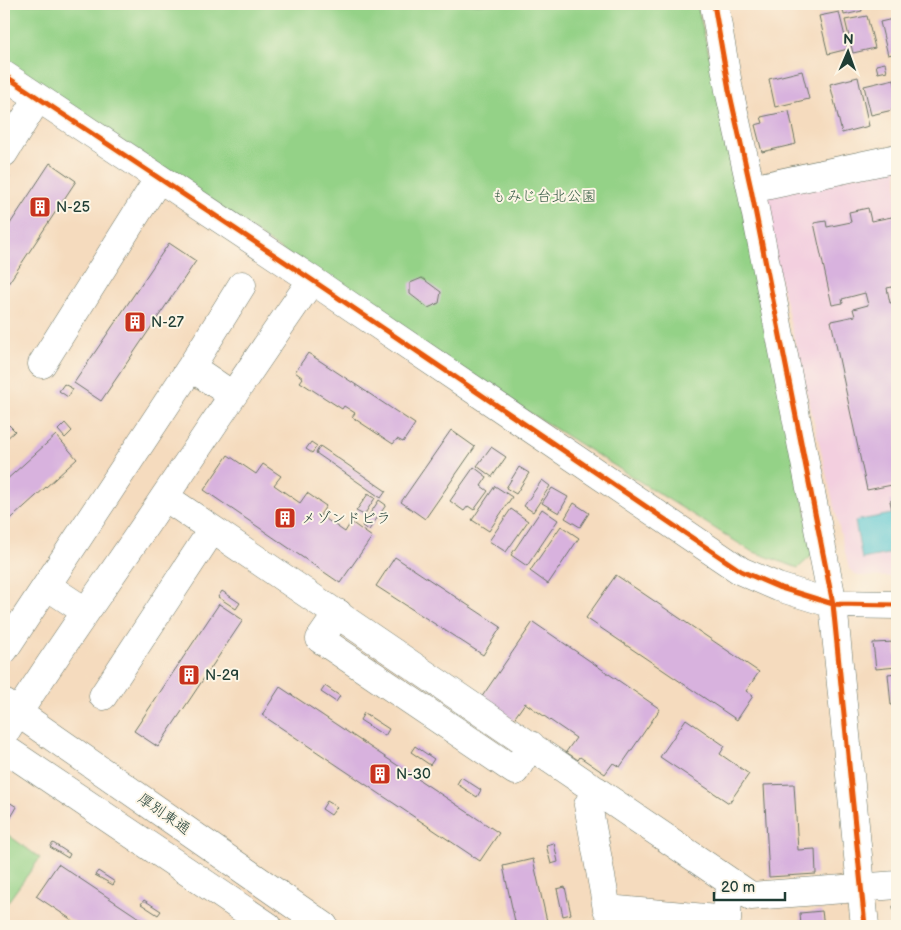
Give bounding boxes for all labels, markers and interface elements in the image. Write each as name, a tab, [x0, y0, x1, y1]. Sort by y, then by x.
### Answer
north arrow	[824, 28, 874, 78]
text: N	[843, 31, 854, 48]
park label: もみじ台北公園	[491, 187, 597, 206]
building icon: N-25	[28, 195, 52, 219]
place label: N-25	[56, 198, 90, 217]
building icon: N-27	[123, 310, 147, 334]
place label: N-27	[151, 313, 185, 332]
building icon: メゾンドビラ	[273, 506, 297, 530]
place label: メゾンドビラ	[301, 509, 391, 528]
building icon: N-29	[177, 663, 201, 687]
place label: N-29	[205, 666, 239, 685]
building icon: N-30	[368, 762, 392, 786]
place label: N-30	[396, 765, 431, 784]
street label: 厚別東通	[134, 789, 194, 839]
scale bar	[714, 870, 785, 902]
text: 20 m	[721, 878, 755, 897]

